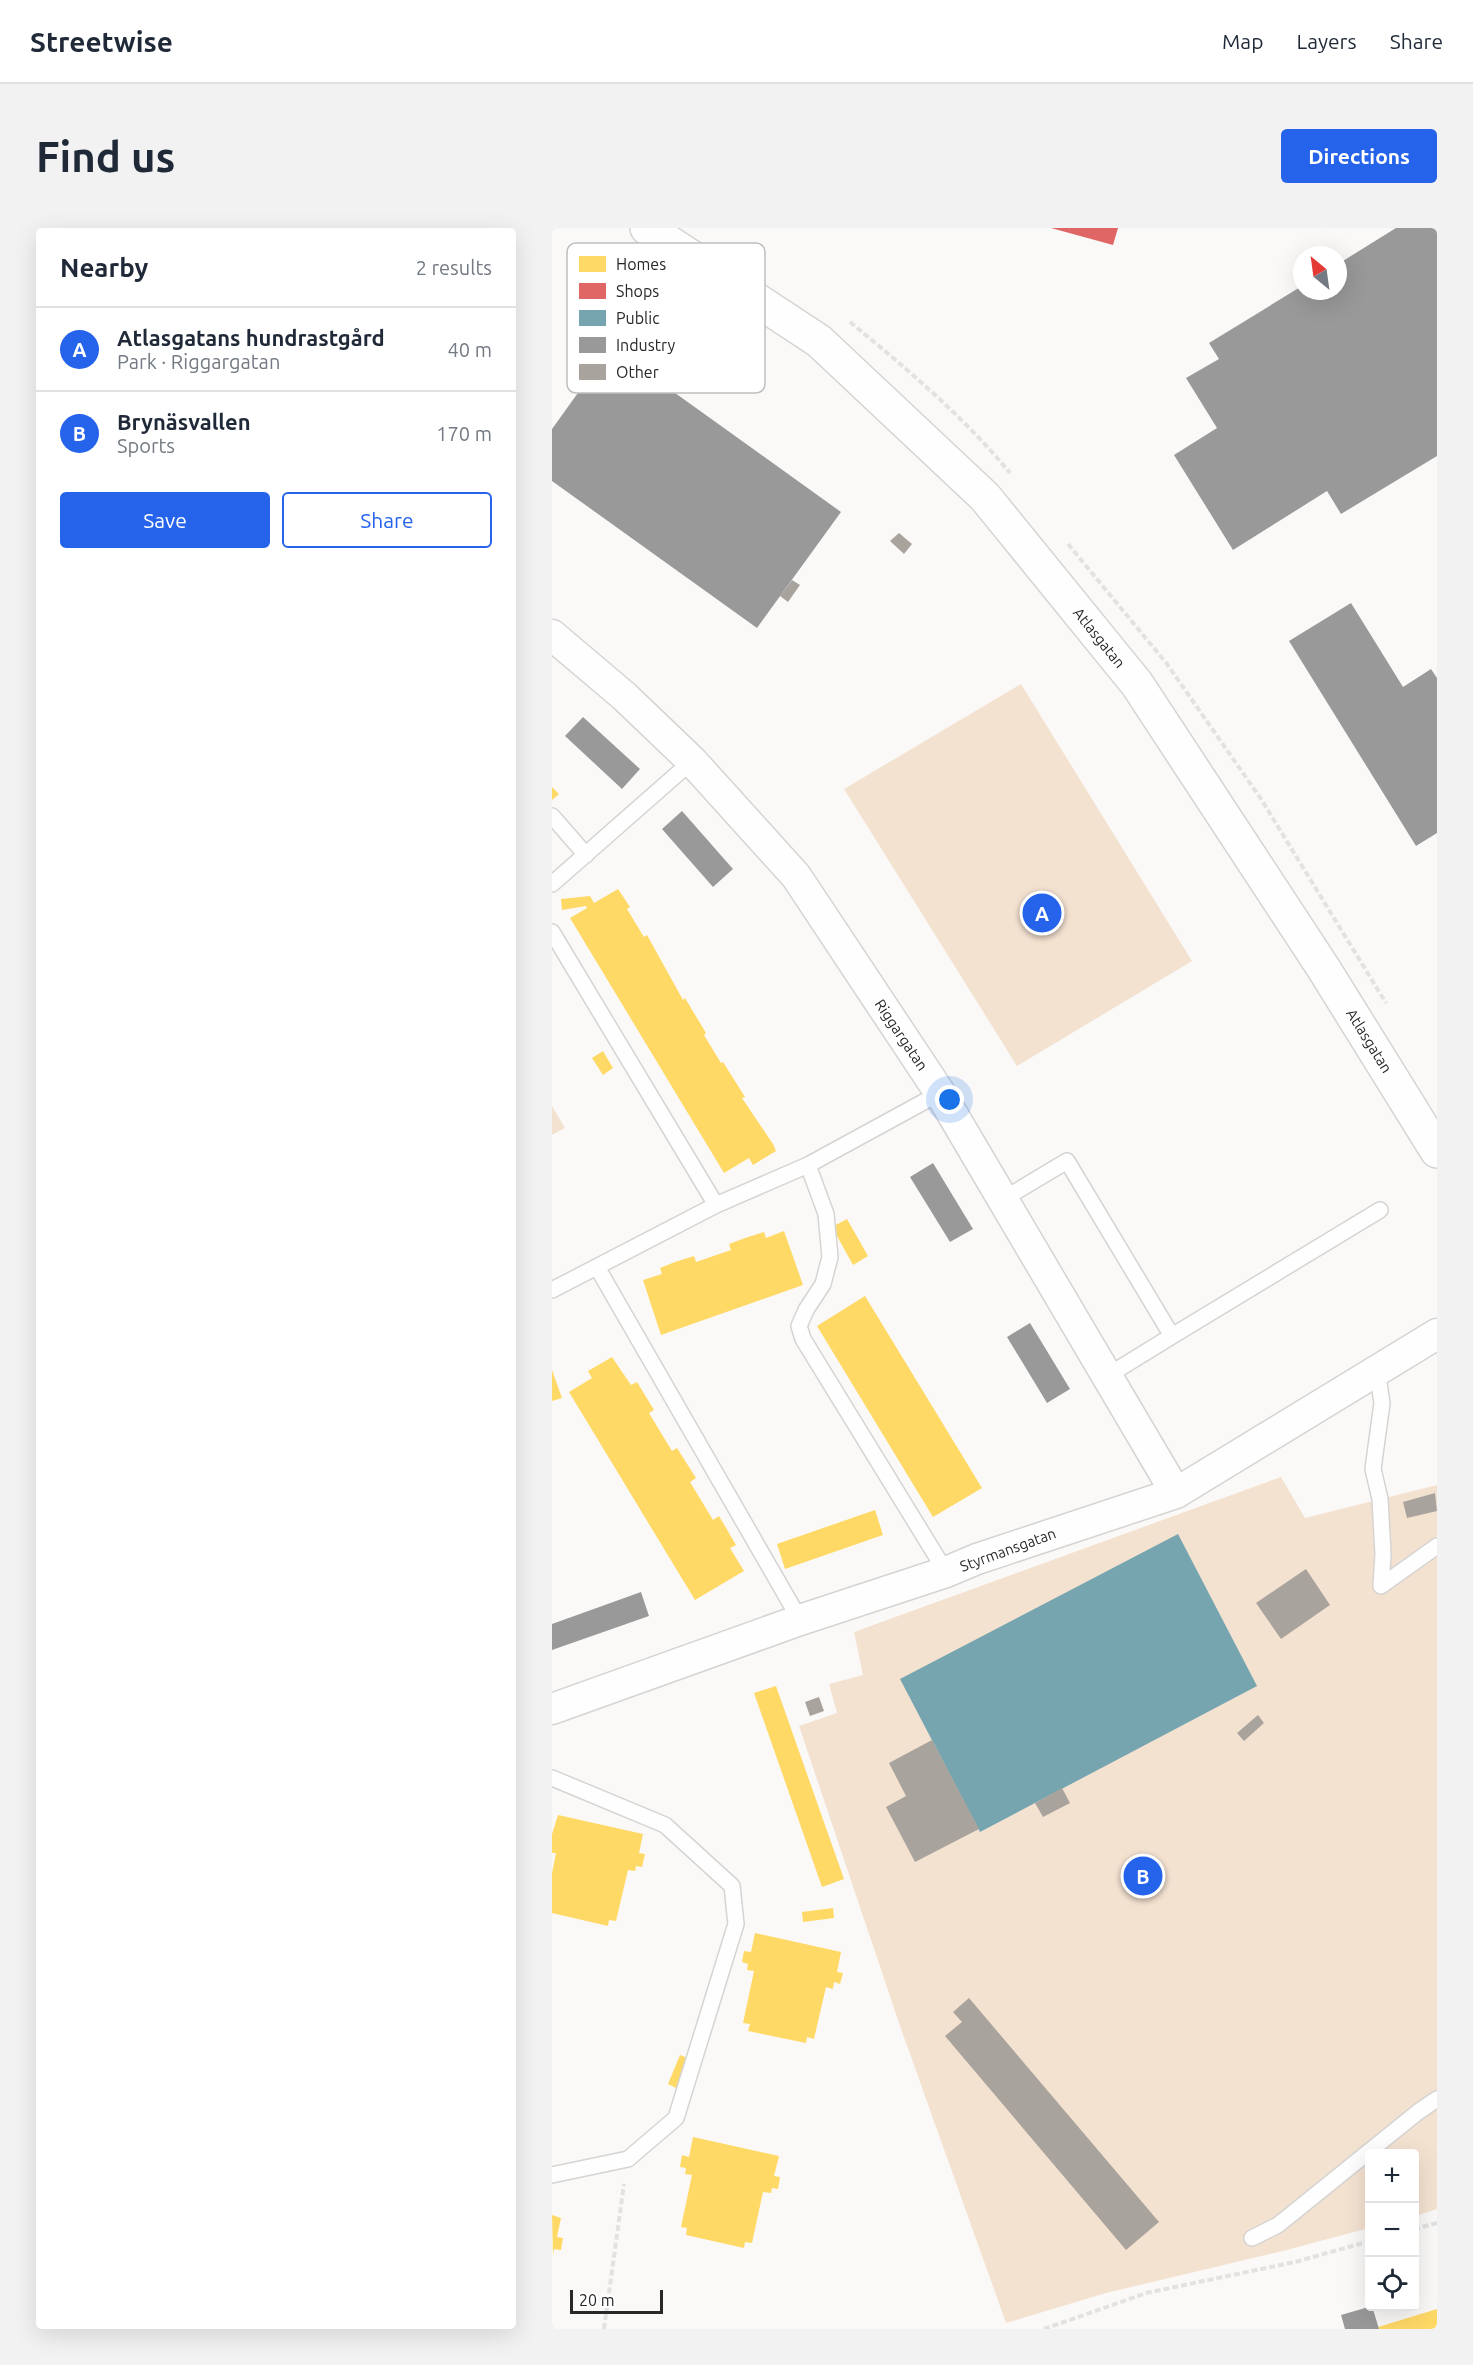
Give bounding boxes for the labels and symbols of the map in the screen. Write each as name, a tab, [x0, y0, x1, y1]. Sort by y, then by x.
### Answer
legend	[567, 243, 765, 393]
north arrow	[1293, 246, 1347, 300]
text: Homes	[616, 255, 666, 273]
text: Shops	[616, 282, 659, 300]
text: Public	[616, 309, 660, 327]
text: Industry	[616, 336, 675, 354]
text: Other	[616, 363, 659, 381]
street label: Atlasgatan	[1070, 604, 1129, 671]
pin: A	[1022, 890, 1062, 936]
street label: Riggargatan	[871, 996, 931, 1074]
street label: Atlasgatan	[1343, 1006, 1396, 1076]
your location	[935, 1085, 964, 1114]
street label: Styrmansgatan	[958, 1524, 1058, 1575]
pin: B	[1124, 1854, 1162, 1898]
scale bar	[570, 2287, 663, 2314]

